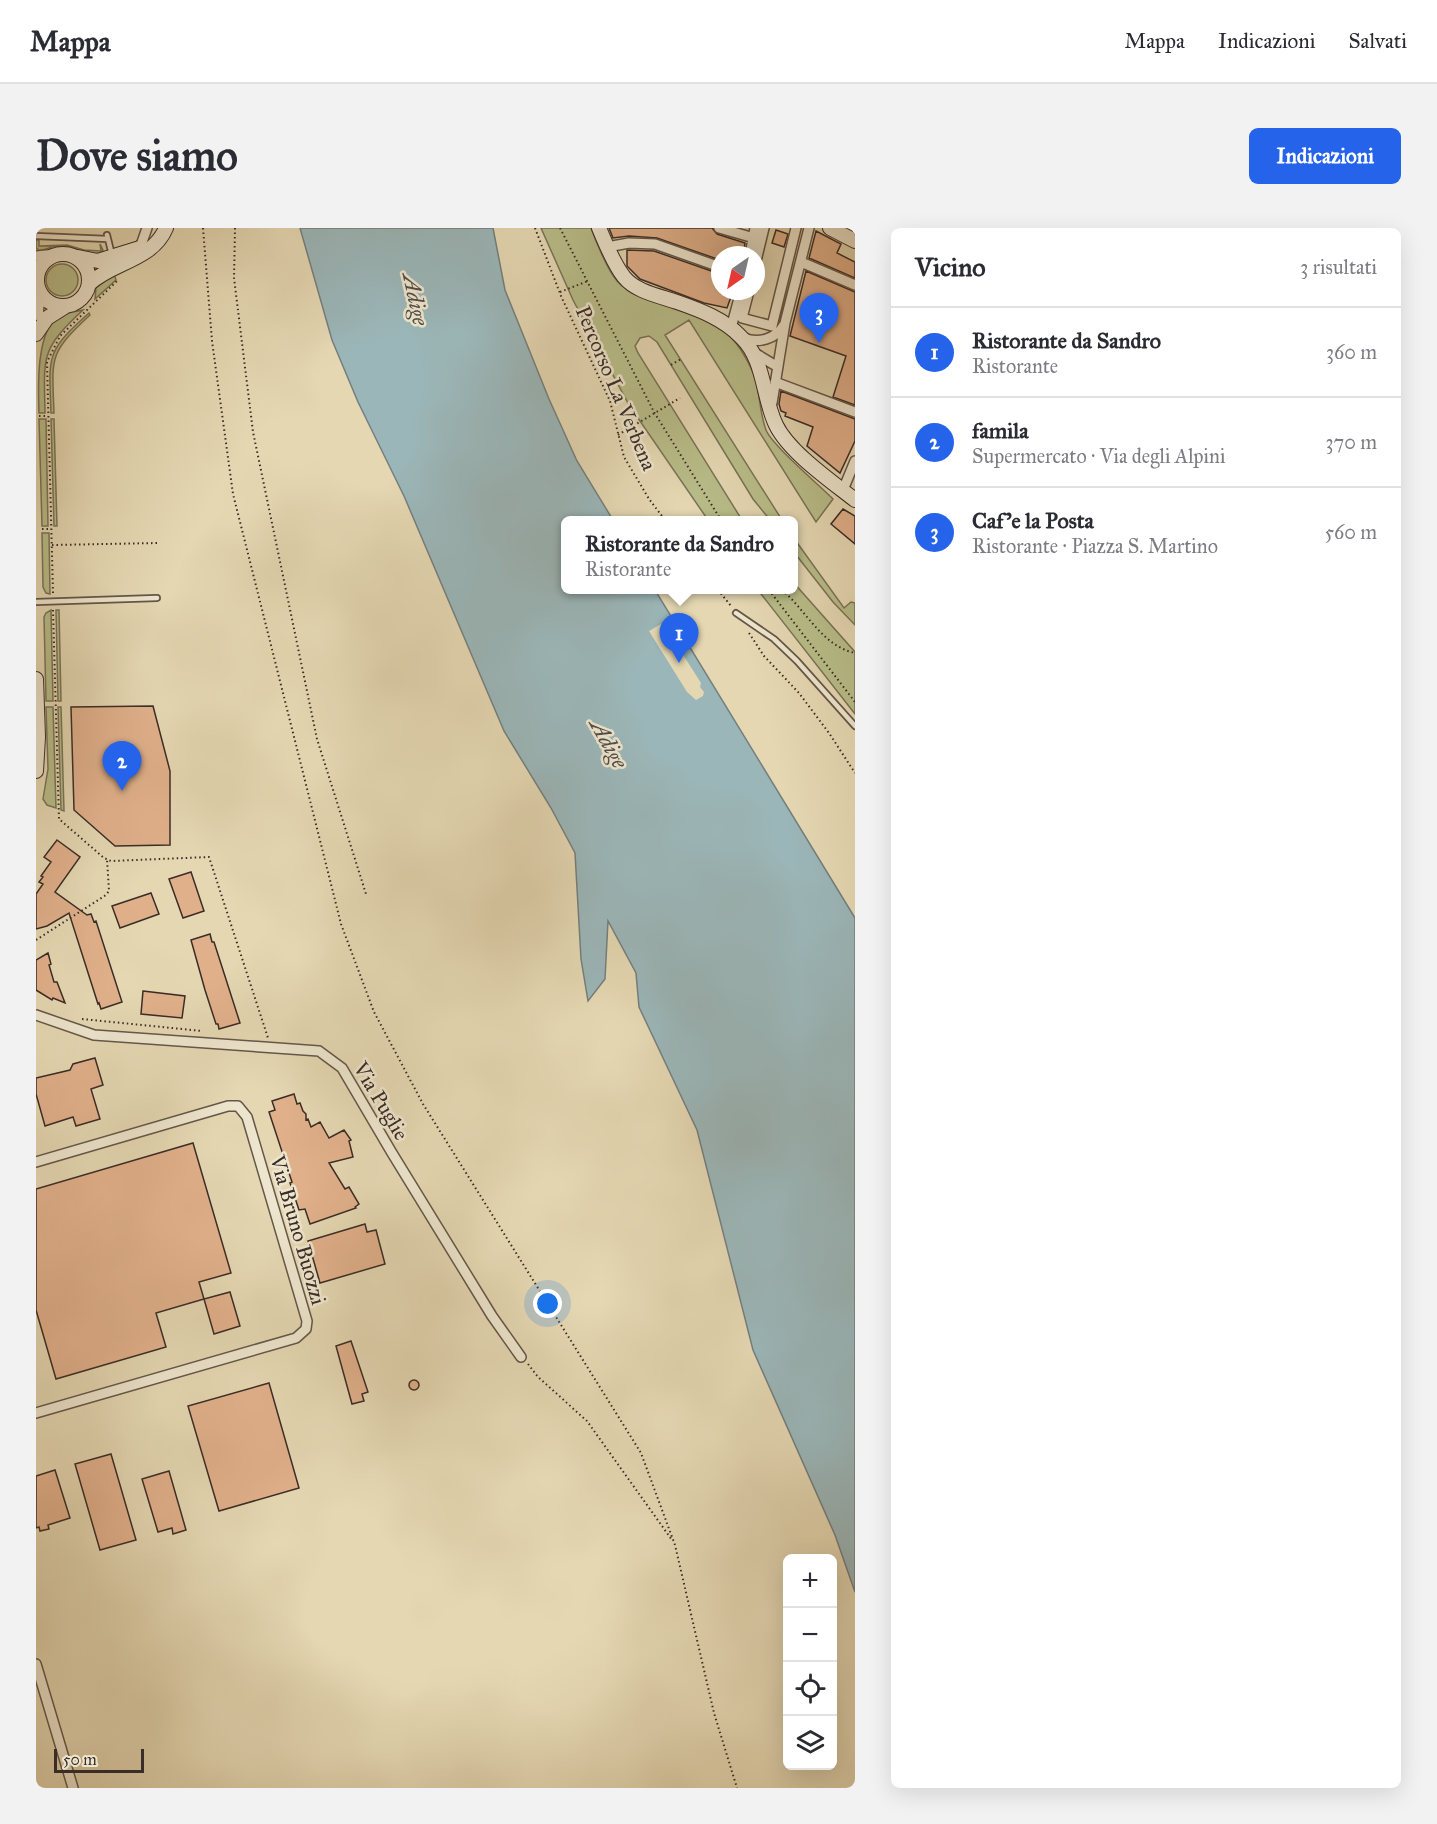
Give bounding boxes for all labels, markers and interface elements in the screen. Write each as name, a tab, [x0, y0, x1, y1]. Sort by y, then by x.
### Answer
text: Mappa	[30, 24, 111, 59]
text: Mappa	[1125, 28, 1185, 54]
text: Indicazioni	[1218, 28, 1316, 54]
text: Salvati	[1349, 28, 1407, 54]
button: Indicazioni	[1249, 128, 1401, 184]
text: Dove siamo	[36, 130, 238, 182]
north arrow	[711, 246, 765, 300]
text: Vicino	[915, 251, 986, 283]
text: 3 risultati	[1300, 255, 1377, 279]
water label: Adige	[396, 268, 434, 329]
pin: 3	[800, 294, 838, 343]
street label: Percorso La Verbena	[570, 302, 662, 474]
text: Ristorante da Sandro	[972, 327, 1161, 354]
text: 1	[931, 340, 938, 364]
text: 360 m	[1326, 340, 1377, 364]
text: Ristorante	[972, 354, 1058, 378]
text: famila	[972, 417, 1029, 444]
text: 2	[930, 430, 939, 454]
text: 370 m	[1326, 430, 1377, 454]
text: Supermercato · Via degli Alpini	[972, 444, 1225, 468]
text: Caf'e la Posta	[972, 507, 1094, 534]
popup	[561, 516, 798, 594]
text: 3	[931, 520, 939, 544]
text: 560 m	[1325, 520, 1377, 544]
text: Ristorante da Sandro	[585, 530, 774, 557]
text: Ristorante · Piazza S. Martino	[972, 534, 1218, 558]
text: Ristorante	[585, 557, 671, 581]
pin: 1	[660, 614, 698, 663]
water label: Adige	[583, 712, 634, 774]
pin: 2	[102, 742, 142, 791]
street label: Via Puglie	[347, 1056, 415, 1145]
street label: Via Bruno Buozzi	[264, 1151, 332, 1308]
your location	[533, 1289, 562, 1318]
map controls	[783, 1554, 837, 1770]
button: +	[783, 1554, 837, 1608]
button: −	[783, 1608, 837, 1662]
button: locate	[783, 1662, 837, 1716]
button: layers	[783, 1716, 837, 1770]
scale bar	[54, 1746, 144, 1774]
text: 50 m	[63, 1750, 97, 1769]

